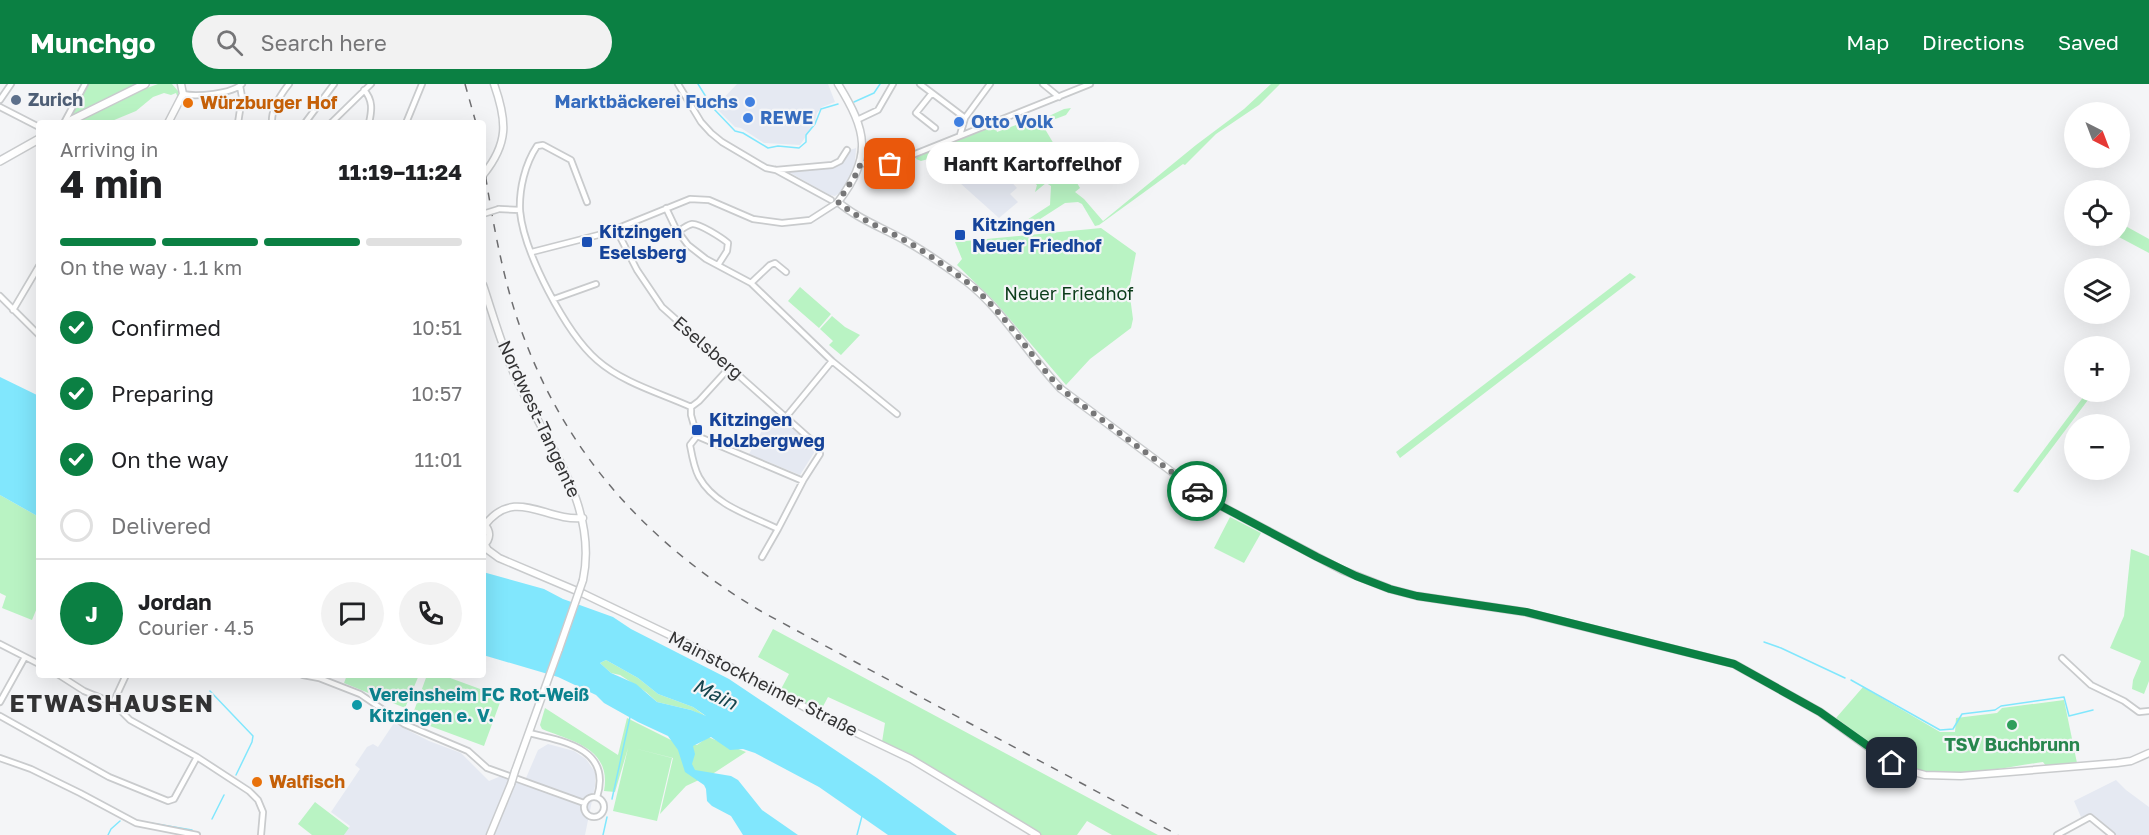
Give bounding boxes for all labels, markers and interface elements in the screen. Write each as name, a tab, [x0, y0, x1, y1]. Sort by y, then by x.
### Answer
search box	[192, 15, 612, 69]
text: Munchgo	[30, 26, 156, 59]
icon: search	[213, 26, 246, 59]
text: Search here	[261, 29, 387, 56]
text: Map	[1846, 29, 1889, 55]
text: Directions	[1922, 29, 2025, 55]
text: Saved	[2058, 29, 2119, 55]
place label: Zurich	[28, 88, 83, 110]
place label: Marktbäckerei Fuchs	[555, 90, 738, 112]
place label: Würzburger Hof	[200, 91, 338, 113]
marker: Zurich	[9, 93, 23, 107]
marker: Marktbäckerei Fuchs	[743, 95, 757, 109]
marker: Würzburger Hof	[181, 96, 195, 110]
north arrow	[2064, 102, 2130, 168]
map controls	[2064, 102, 2130, 480]
place label: REWE	[760, 106, 813, 128]
place label: Otto Volk	[971, 110, 1054, 132]
marker: REWE	[741, 111, 755, 125]
marker: Otto Volk	[952, 115, 966, 129]
text: Arriving in	[60, 137, 158, 161]
pin	[864, 138, 915, 189]
callout: Hanft Kartoffelhof	[926, 143, 1139, 185]
icon: bag	[873, 147, 906, 180]
text: Hanft Kartoffelhof	[943, 151, 1122, 175]
text: 11:19–11:24	[338, 158, 462, 185]
text: 4 min	[60, 160, 163, 207]
button: locate	[2064, 180, 2130, 246]
place label: Kitzingen Neuer Friedhof	[972, 213, 1102, 256]
place label: Kitzingen Eselsberg	[599, 220, 687, 263]
marker: Kitzingen Neuer Friedhof	[953, 228, 967, 242]
marker: Kitzingen Eselsberg	[580, 235, 594, 249]
text: On the way · 1.1 km	[60, 255, 242, 279]
button: layers	[2064, 258, 2130, 324]
park label: Neuer Friedhof	[1004, 282, 1134, 304]
icon: check	[60, 311, 93, 344]
street label: Eselsberg	[669, 311, 748, 384]
text: Confirmed	[111, 314, 221, 341]
text: 10:51	[413, 315, 462, 339]
button: +	[2064, 336, 2130, 402]
street label: Nordwest-Tangente	[494, 337, 586, 501]
icon: check	[60, 377, 93, 410]
text: Preparing	[111, 380, 214, 407]
text: 10:57	[412, 381, 462, 405]
place label: Kitzingen Holzbergweg	[709, 408, 825, 451]
button: −	[2064, 414, 2130, 480]
marker: Kitzingen Holzbergweg	[690, 423, 704, 437]
icon: check	[60, 443, 93, 476]
text: On the way	[111, 446, 229, 473]
text: 11:01	[415, 447, 462, 471]
courier	[1167, 461, 1227, 521]
icon: car	[1181, 475, 1214, 508]
text: Delivered	[111, 512, 211, 539]
button: chat	[321, 582, 384, 645]
button: phone	[399, 582, 462, 645]
text: Jordan	[138, 588, 212, 615]
text: J	[85, 600, 98, 627]
text: Courier · 4.5	[138, 615, 254, 639]
street label: Mainstockheimer Straße	[665, 627, 861, 741]
water label: Main	[689, 673, 741, 715]
place label: Vereinsheim FC Rot-Weiß Kitzingen e. V.	[369, 683, 590, 726]
district label: ETWASHAUSEN	[9, 688, 215, 717]
marker: Vereinsheim FC Rot-Weiß Kitzingen e. V.	[350, 698, 364, 712]
marker: TSV Buchbrunn	[2005, 718, 2019, 732]
place label: TSV Buchbrunn	[1944, 733, 2080, 755]
pin	[1866, 737, 1917, 788]
icon: home	[1875, 746, 1908, 779]
place label: Walfisch	[269, 770, 345, 792]
marker: Walfisch	[250, 775, 264, 789]

